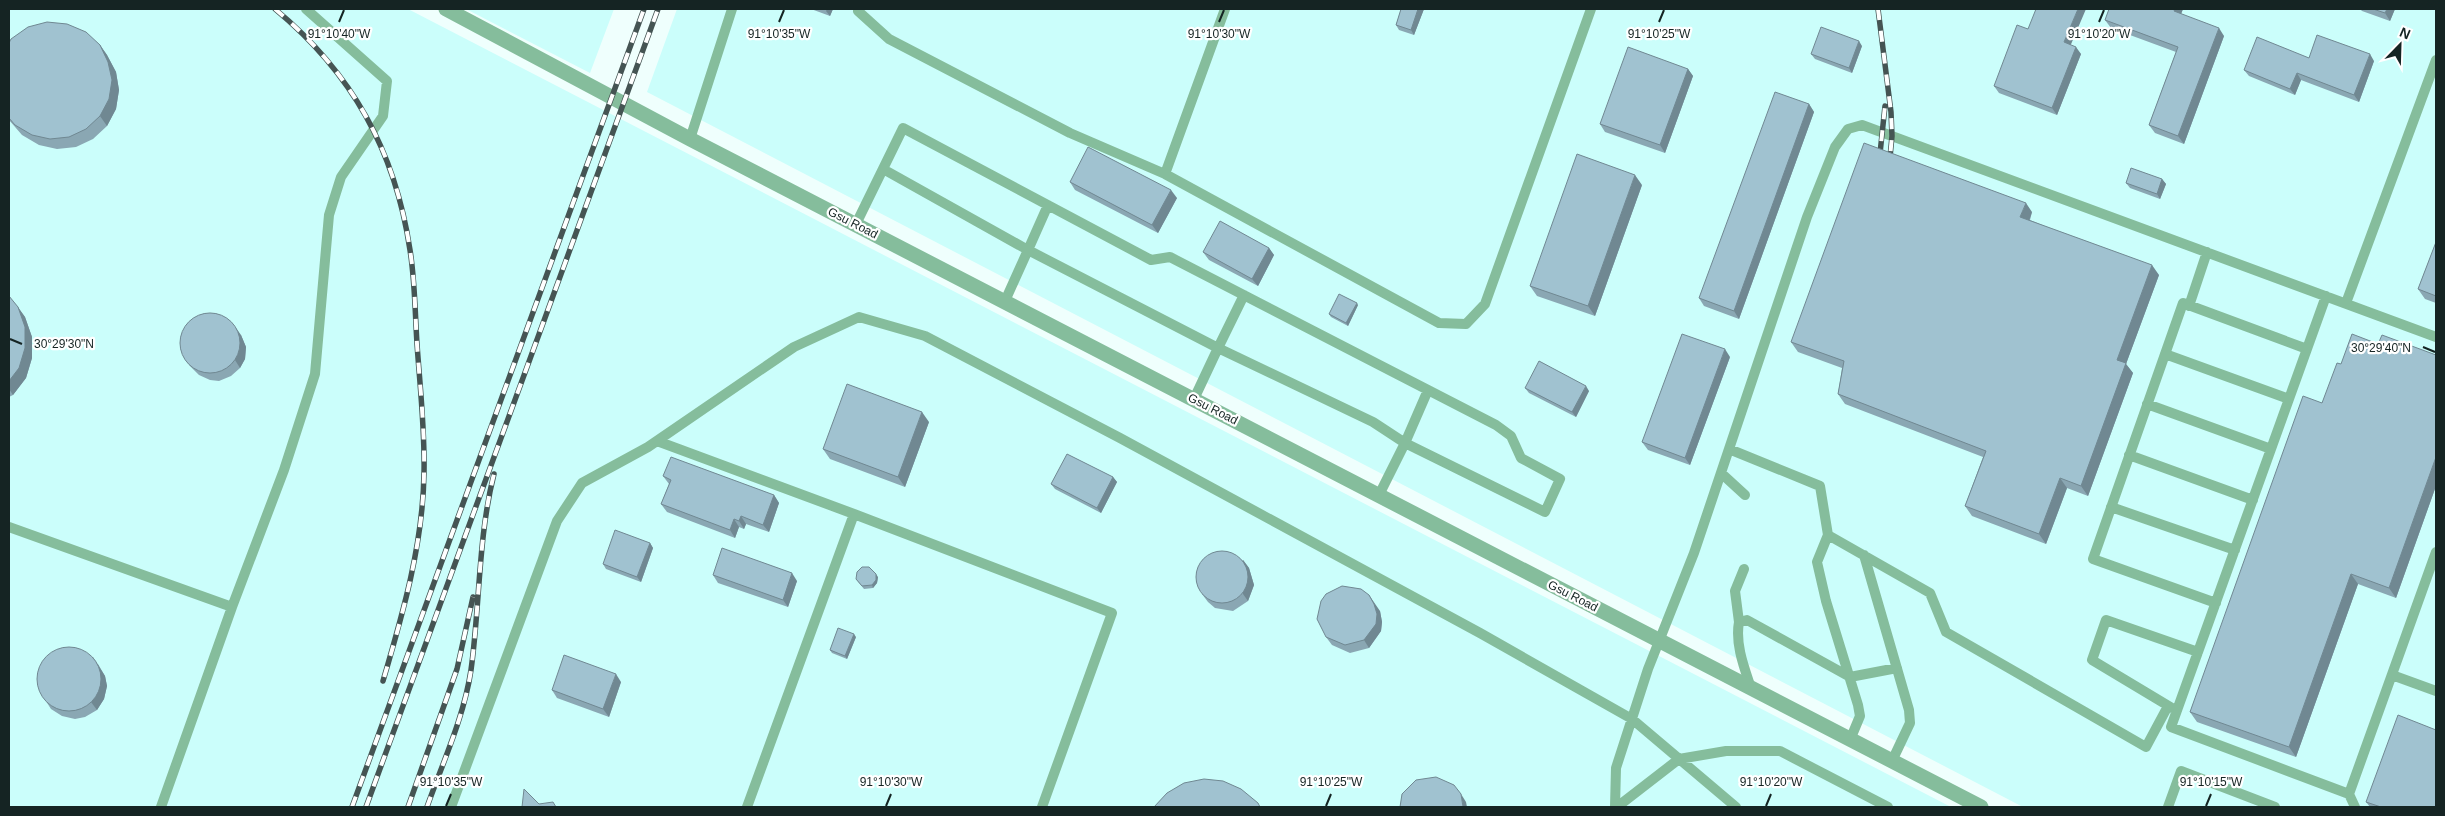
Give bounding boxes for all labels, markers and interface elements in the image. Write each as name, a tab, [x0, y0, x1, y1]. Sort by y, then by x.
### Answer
north arrow	[2375, 20, 2425, 70]
text: N	[2397, 24, 2413, 42]
text: 91°10'40"W	[308, 27, 371, 41]
text: 91°10'35"W	[748, 27, 811, 41]
text: 91°10'30"W	[1188, 27, 1251, 41]
text: 91°10'25"W	[1628, 27, 1691, 41]
text: 91°10'20"W	[2068, 27, 2131, 41]
street label: Gsu Road	[826, 204, 880, 242]
text: 30°29'30"N	[34, 337, 94, 351]
text: 30°29'40"N	[2351, 341, 2411, 355]
street label: Gsu Road	[1186, 390, 1240, 428]
street label: Gsu Road	[1546, 577, 1600, 615]
text: 91°10'35"W	[420, 775, 483, 789]
text: 91°10'30"W	[860, 775, 923, 789]
text: 91°10'25"W	[1300, 775, 1363, 789]
text: 91°10'20"W	[1740, 775, 1803, 789]
text: 91°10'15"W	[2180, 775, 2243, 789]

